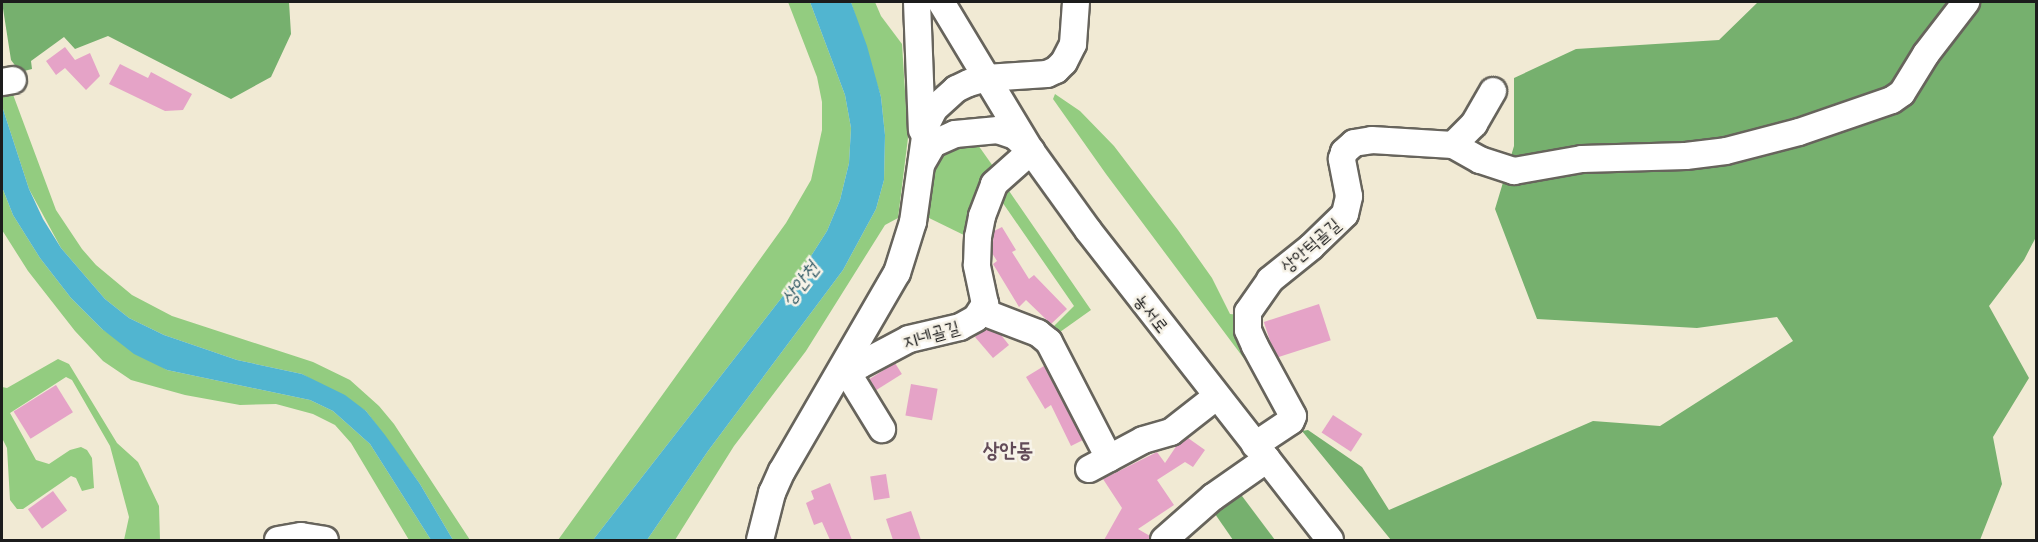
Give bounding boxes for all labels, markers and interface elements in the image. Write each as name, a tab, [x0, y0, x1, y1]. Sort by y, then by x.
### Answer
street label: 상안턱골길	[1276, 213, 1344, 277]
water label: 상안천	[775, 256, 823, 310]
street label: 농서로	[1130, 289, 1174, 337]
street label: 지네골길	[900, 316, 962, 352]
district label: 상안동	[983, 436, 1033, 462]

